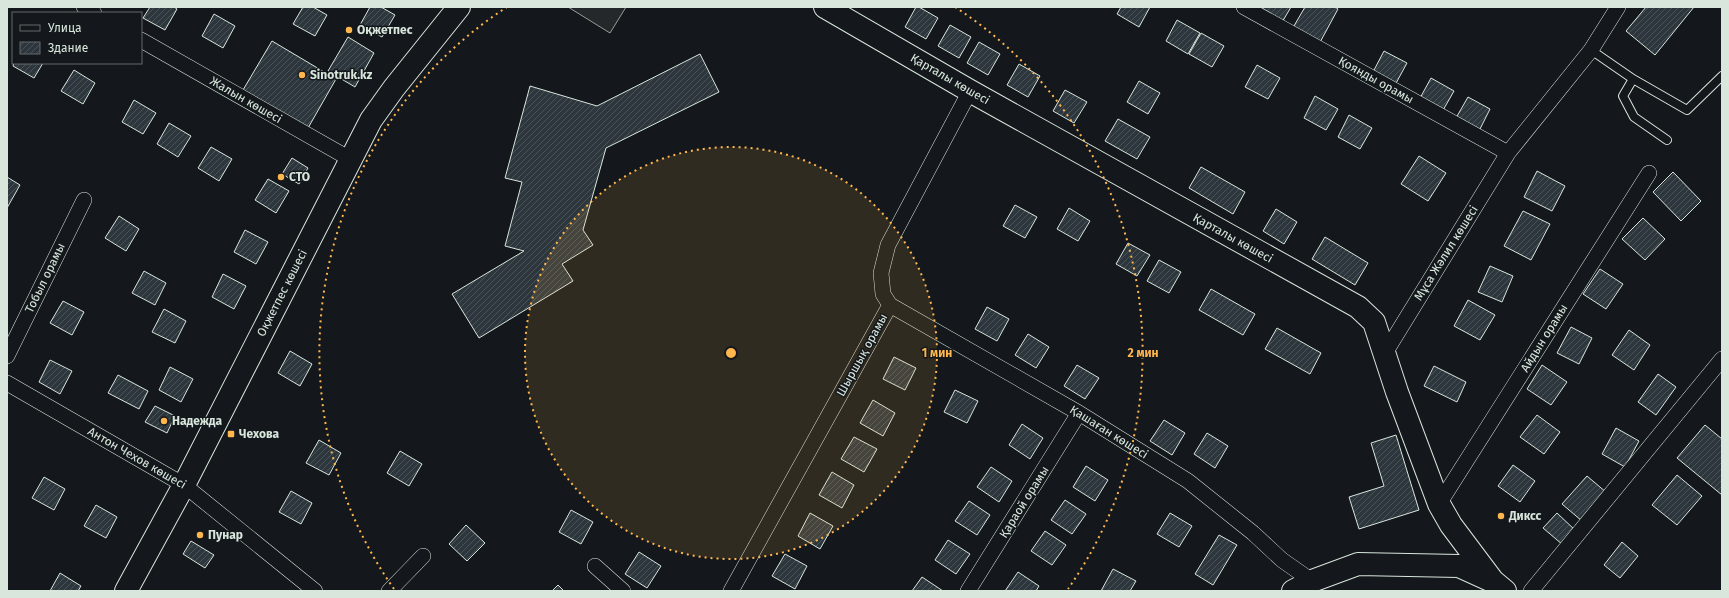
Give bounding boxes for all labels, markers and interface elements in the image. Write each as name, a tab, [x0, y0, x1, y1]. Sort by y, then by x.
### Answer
legend	[12, 12, 142, 64]
text: Улица	[48, 21, 82, 35]
place label: Оқжетпес	[357, 23, 413, 37]
marker: Оқжетпес	[344, 25, 354, 35]
text: Здание	[48, 41, 88, 55]
street label: Қарталы көшесі	[908, 51, 992, 107]
street label: Қоянды орамы	[1336, 54, 1416, 106]
place label: Sinotruk.kz	[310, 68, 373, 82]
marker: Sinotruk.kz	[297, 70, 307, 80]
street label: Жалын көшесі	[208, 74, 284, 126]
place label: СТО	[289, 170, 310, 184]
marker: СТО	[276, 172, 286, 182]
street label: Мұса Жәлил көшесі	[1411, 203, 1481, 303]
street label: Қарталы көшесі	[1191, 210, 1275, 266]
street label: Тобыл орамы	[22, 241, 68, 315]
street label: Оқжетпес көшесі	[254, 247, 310, 339]
street label: Айдын орамы	[1518, 302, 1570, 374]
street label: Шыршық орамы	[834, 311, 890, 399]
centre of rings	[724, 346, 738, 360]
text: 1 мин	[922, 346, 952, 360]
text: 2 мин	[1127, 346, 1159, 360]
street label: Қашаған көшесі	[1067, 402, 1151, 462]
place label: Надежда	[172, 414, 222, 428]
marker: Надежда	[159, 416, 169, 426]
street label: Антон Чехов көшесі	[85, 424, 189, 492]
place label: Чехова	[239, 427, 279, 441]
marker: Чехова	[226, 429, 236, 439]
street label: Қараой орамы	[996, 464, 1052, 540]
place label: Диксс	[1508, 509, 1542, 523]
marker: Диксс	[1496, 511, 1506, 521]
place label: Пунар	[208, 528, 243, 542]
marker: Пунар	[195, 530, 205, 540]

